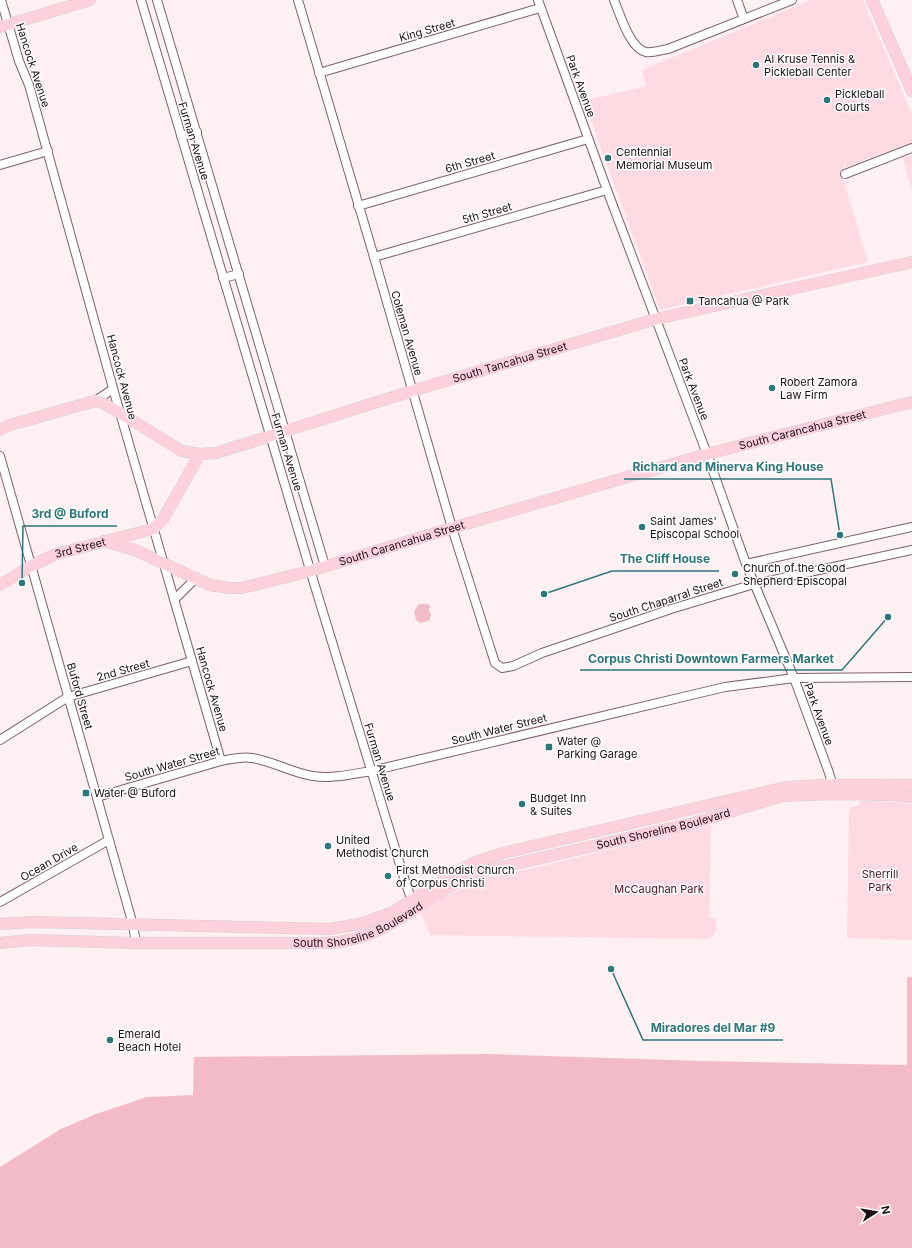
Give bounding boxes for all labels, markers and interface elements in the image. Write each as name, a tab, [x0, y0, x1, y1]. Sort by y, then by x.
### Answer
street label: King Street	[397, 15, 457, 45]
street label: Hancock Avenue	[13, 21, 53, 109]
place label: Al Kruse Tennis & Pickleball Center	[764, 52, 855, 79]
street label: Park Avenue	[563, 53, 599, 119]
marker: Al Kruse Tennis & Pickleball Center	[751, 60, 761, 70]
place label: Pickleball Courts	[835, 87, 884, 114]
marker: Pickleball Courts	[822, 95, 832, 105]
street label: Furman Avenue	[175, 100, 213, 182]
place label: Centennial Memorial Museum	[616, 145, 712, 172]
street label: 6th Street	[444, 148, 497, 176]
marker: Centennial Memorial Museum	[603, 153, 613, 163]
street label: 5th Street	[461, 199, 514, 227]
street label: Coleman Avenue	[388, 289, 426, 377]
place label: Tancahua @ Park	[698, 294, 789, 308]
marker: Tancahua @ Park	[685, 296, 695, 306]
street label: Hancock Avenue	[104, 333, 140, 421]
street label: South Tancahua Street	[451, 339, 569, 386]
street label: Park Avenue	[676, 356, 712, 422]
place label: Robert Zamora Law Firm	[780, 375, 857, 402]
marker: Robert Zamora Law Firm	[767, 383, 777, 393]
street label: South Carancahua Street	[737, 407, 868, 453]
street label: Furman Avenue	[268, 411, 306, 493]
callout: Richard and Minerva King House	[624, 455, 831, 479]
text: Richard and Minerva King House	[632, 459, 824, 474]
callout: 3rd @ Buford	[23, 502, 117, 526]
text: 3rd @ Buford	[31, 506, 109, 521]
place label: Saint James' Episcopal School	[650, 514, 739, 541]
street label: South Carancahua Street	[337, 518, 466, 569]
marker: Saint James' Episcopal School	[637, 522, 647, 532]
street label: 3rd Street	[53, 534, 107, 561]
callout: The Cliff House	[612, 547, 719, 571]
text: The Cliff House	[620, 551, 710, 566]
place label: Church of the Good Shepherd Episcopal	[743, 561, 847, 588]
marker: Church of the Good Shepherd Episcopal	[730, 569, 740, 579]
street label: South Chaparral Street	[607, 575, 725, 625]
street label: Hancock Avenue	[193, 645, 231, 733]
callout: Corpus Christi Downtown Farmers Market	[580, 646, 842, 670]
text: Corpus Christi Downtown Farmers Market	[588, 651, 835, 666]
street label: 2nd Street	[95, 656, 151, 684]
street label: Buford Street	[64, 661, 96, 731]
street label: Park Avenue	[801, 681, 837, 747]
street label: South Water Street	[450, 710, 549, 748]
street label: Furman Avenue	[361, 721, 399, 803]
place label: Water @ Parking Garage	[557, 734, 637, 761]
marker: Water @ Parking Garage	[544, 742, 554, 752]
street label: South Water Street	[123, 744, 221, 784]
place label: Water @ Buford	[94, 786, 176, 800]
marker: Water @ Buford	[81, 788, 91, 798]
place label: Budget Inn & Suites	[530, 791, 586, 818]
marker: Budget Inn & Suites	[517, 799, 527, 809]
street label: South Shoreline Boulevard	[595, 805, 732, 852]
place label: United Methodist Church	[336, 833, 429, 860]
street label: Ocean Drive	[18, 840, 80, 884]
marker: United Methodist Church	[323, 841, 333, 851]
place label: First Methodist Church of Corpus Christi	[396, 863, 515, 890]
park label: Sherrill Park	[862, 867, 898, 894]
marker: First Methodist Church of Corpus Christi	[383, 871, 393, 881]
park label: McCaughan Park	[614, 882, 704, 896]
street label: South Shoreline Boulevard	[293, 899, 425, 950]
callout: Miradores del Mar #9	[643, 1016, 783, 1040]
text: Miradores del Mar #9	[651, 1020, 776, 1035]
place label: Emerald Beach Hotel	[118, 1027, 181, 1054]
marker: Emerald Beach Hotel	[105, 1035, 115, 1045]
north arrow	[856, 1192, 896, 1232]
text: N	[878, 1204, 894, 1215]

